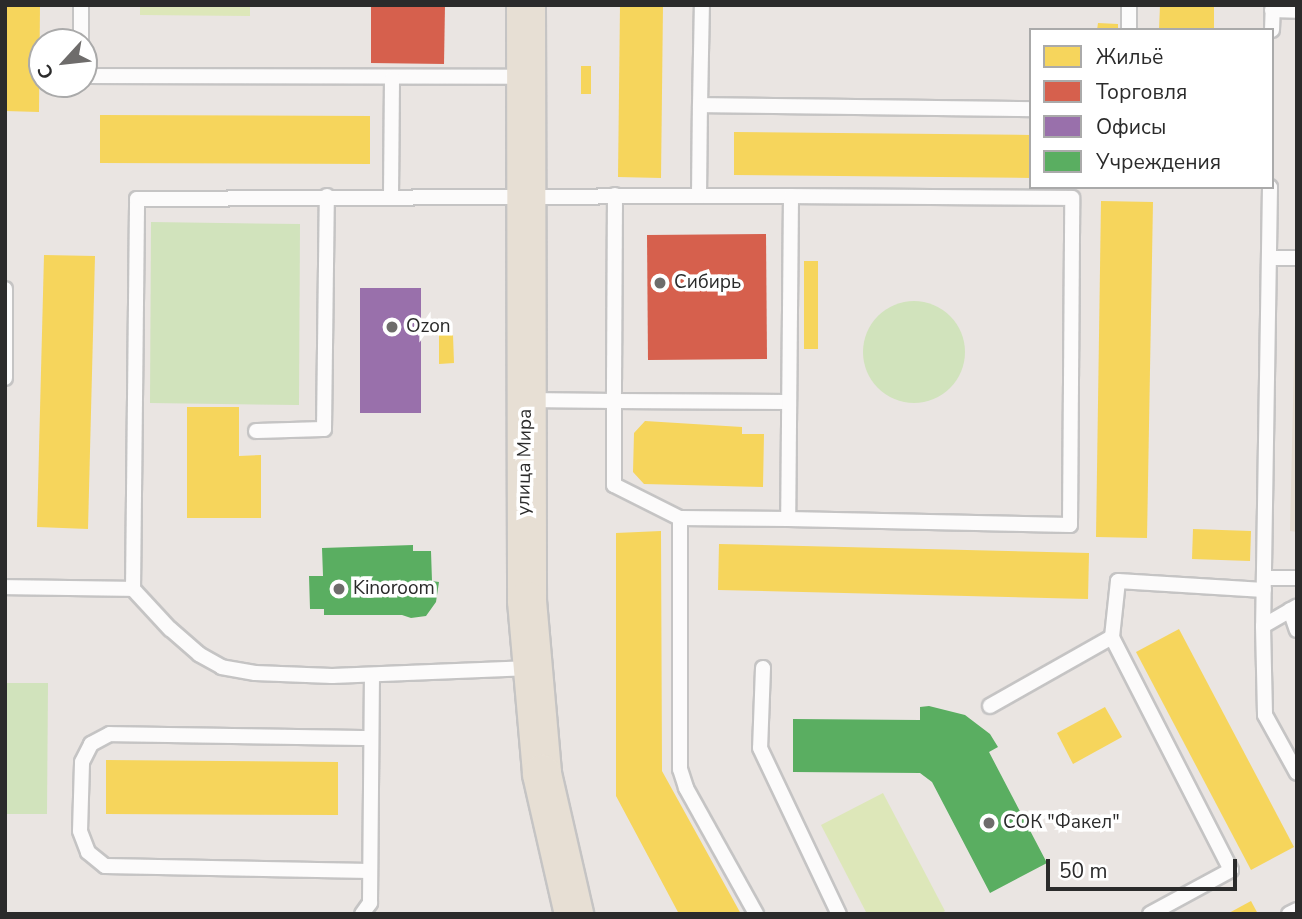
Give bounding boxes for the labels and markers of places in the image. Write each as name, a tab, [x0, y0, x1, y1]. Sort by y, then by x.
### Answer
place label: Сибирь	[674, 272, 741, 294]
marker: Сибирь	[652, 275, 668, 291]
place label: Ozon	[406, 316, 451, 338]
marker: Ozon	[384, 319, 400, 335]
place label: Kinoroom	[353, 578, 435, 600]
marker: Kinoroom	[331, 581, 347, 597]
place label: СОК "Факел"	[1003, 812, 1120, 834]
marker: СОК "Факел"	[981, 815, 997, 831]

